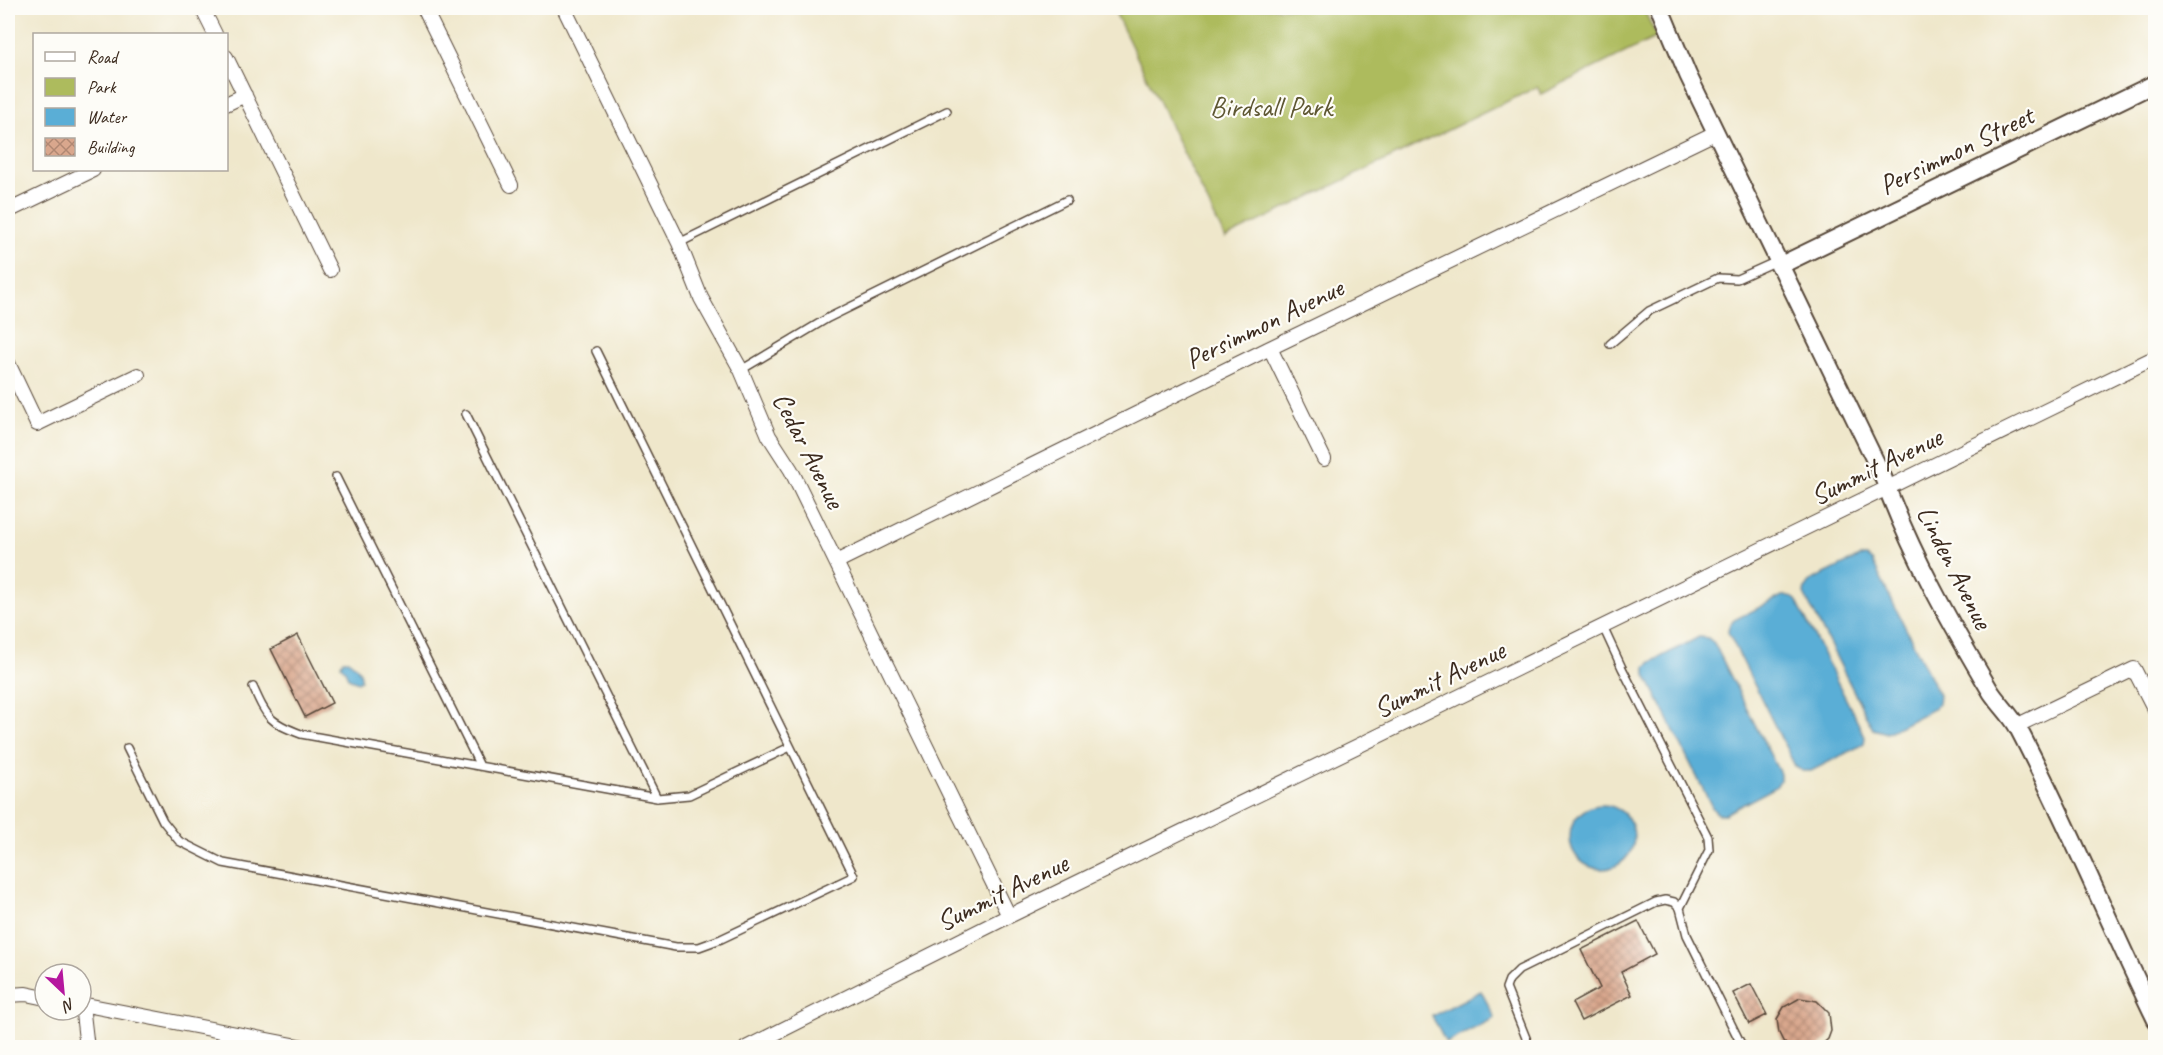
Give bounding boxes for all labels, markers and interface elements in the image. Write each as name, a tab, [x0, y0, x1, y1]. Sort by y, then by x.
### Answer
legend	[33, 33, 228, 171]
text: Road	[87, 46, 120, 68]
text: Park	[87, 76, 117, 98]
park label: Birdsall Park	[1210, 89, 1335, 124]
street label: Persimmon Street	[1873, 96, 2041, 202]
text: Water	[87, 106, 128, 128]
text: Building	[87, 136, 136, 158]
street label: Persimmon Avenue	[1179, 269, 1350, 376]
street label: Cedar Avenue	[765, 386, 854, 516]
street label: Summit Avenue	[1805, 418, 1949, 513]
street label: Linden Avenue	[1909, 499, 2002, 636]
street label: Summit Avenue	[1368, 631, 1512, 726]
street label: Summit Avenue	[931, 844, 1075, 939]
north arrow	[33, 962, 93, 1022]
text: N	[58, 993, 78, 1017]

